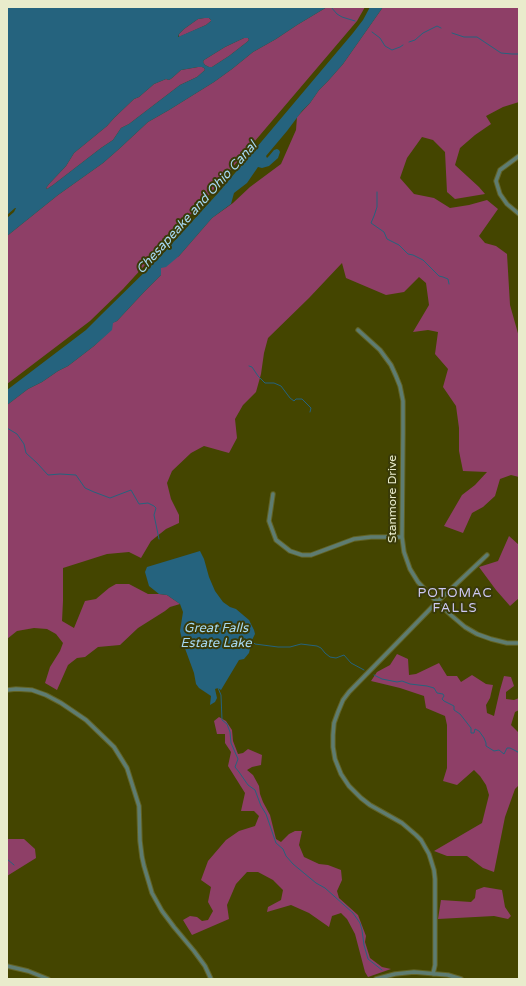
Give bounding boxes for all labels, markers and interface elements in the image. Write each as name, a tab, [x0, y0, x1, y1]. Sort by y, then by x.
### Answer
water label: Chesapeake and Ohio Canal	[133, 139, 261, 277]
street label: Stanmore Drive	[386, 455, 400, 543]
district label: POTOMAC FALLS	[417, 586, 493, 617]
water label: Great Falls Estate Lake	[180, 621, 252, 652]

